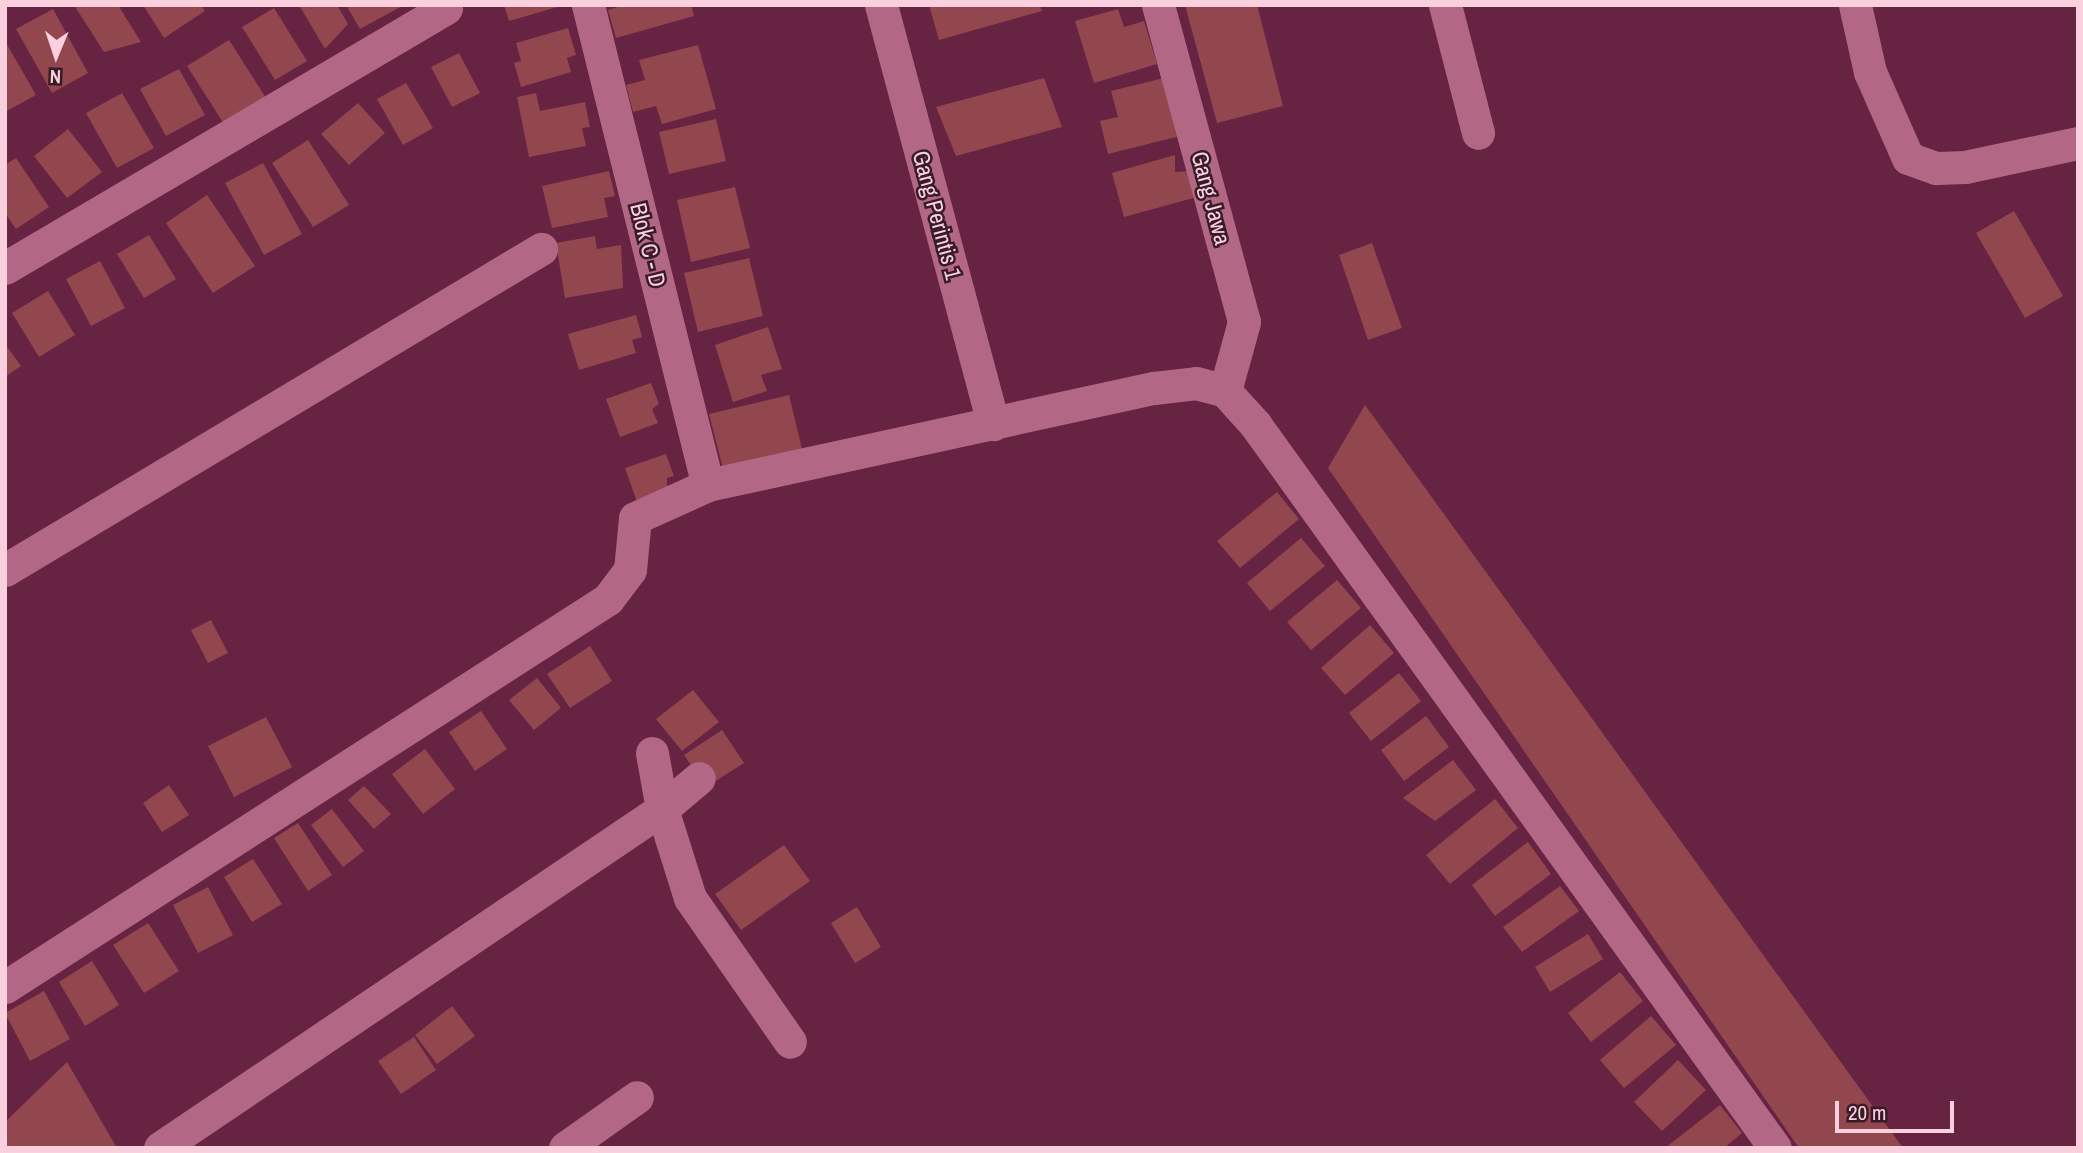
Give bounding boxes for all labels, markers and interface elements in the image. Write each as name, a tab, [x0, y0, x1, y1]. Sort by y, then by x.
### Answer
north arrow	[21, 21, 91, 91]
text: N	[49, 64, 61, 90]
street label: Gang Perintis 1	[907, 148, 967, 282]
street label: Gang Jawa	[1185, 148, 1237, 248]
street label: Blok C - D	[624, 200, 672, 290]
scale bar	[1838, 1086, 1957, 1130]
text: 20 m	[1848, 1098, 1886, 1127]

